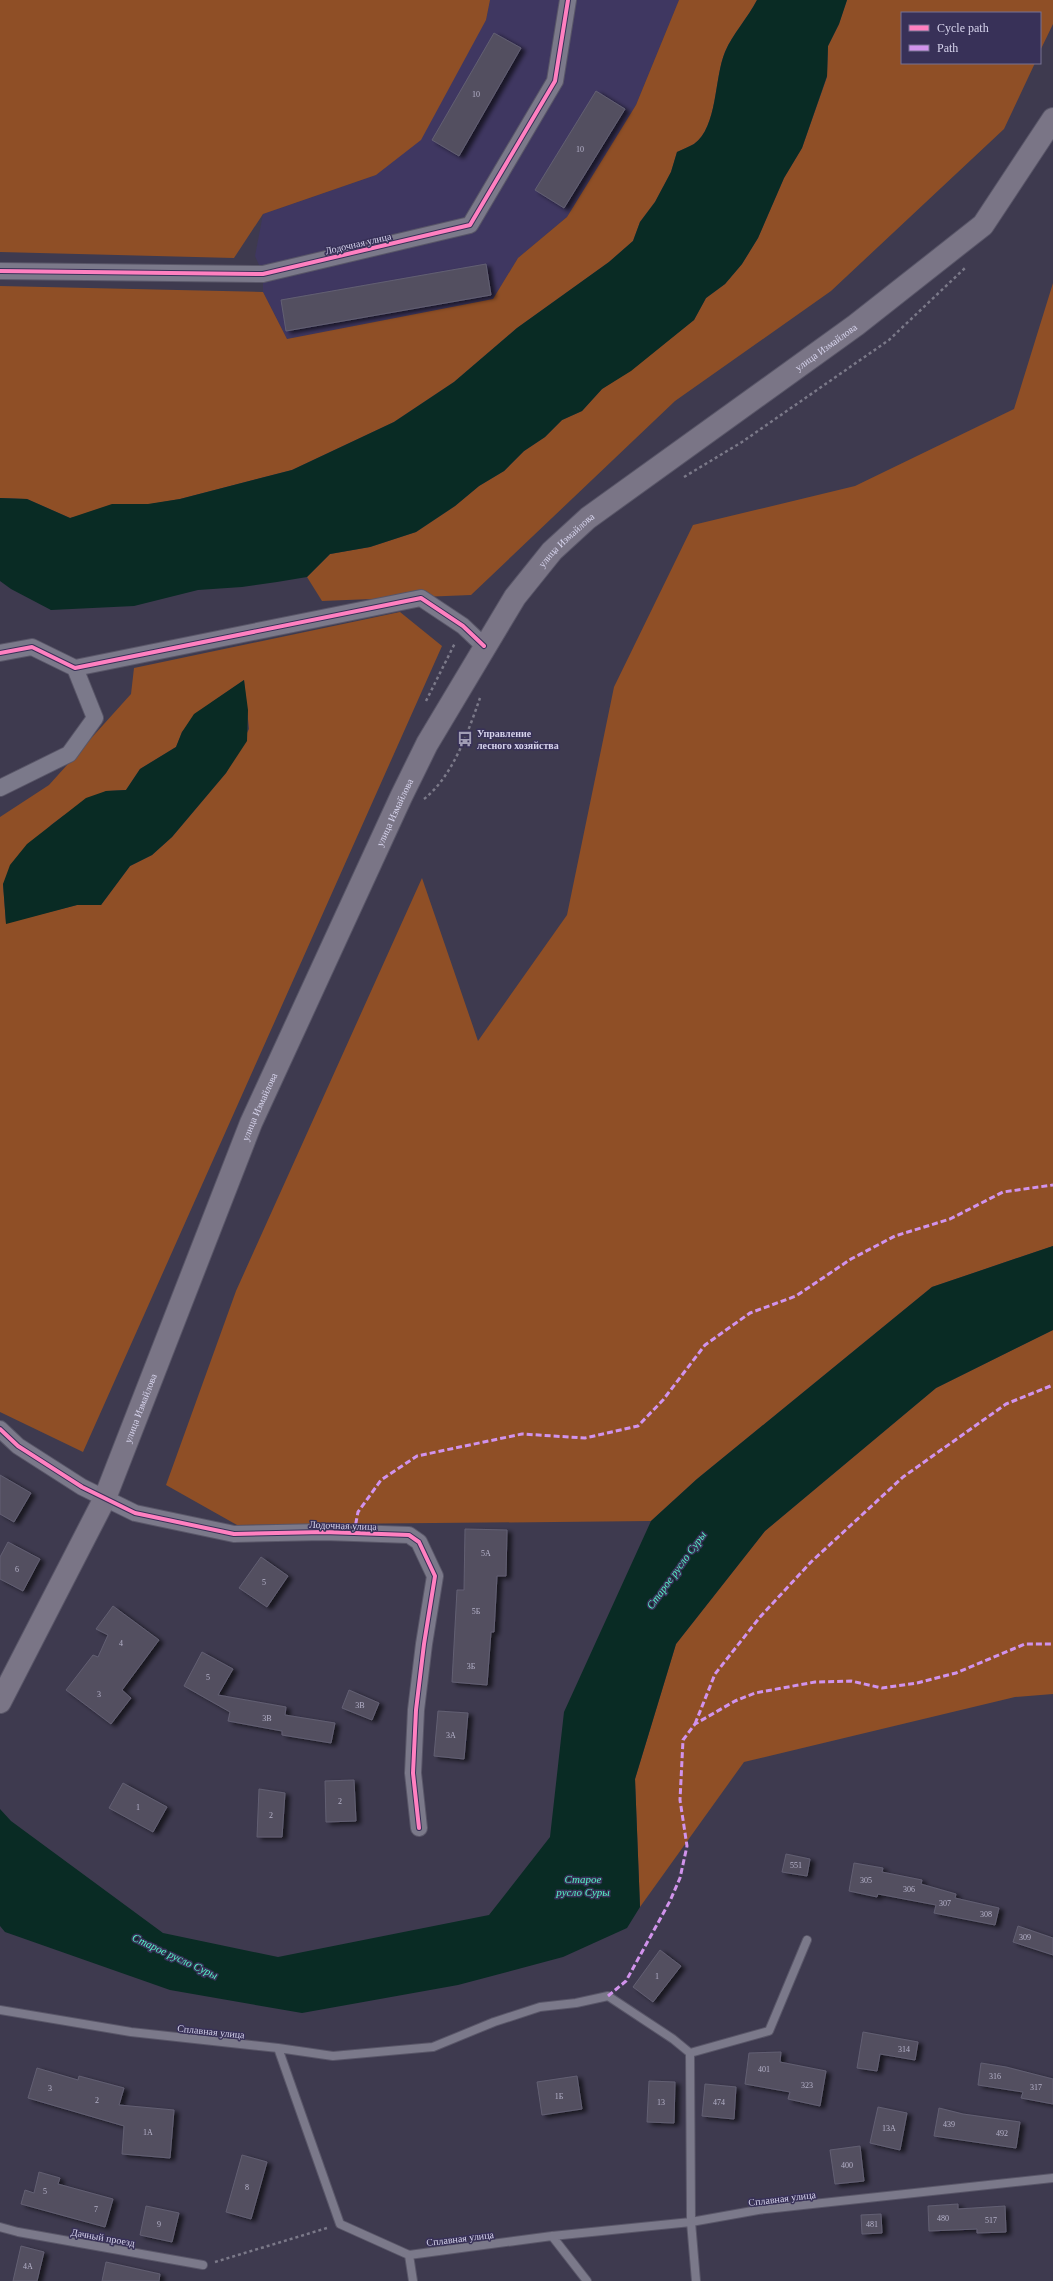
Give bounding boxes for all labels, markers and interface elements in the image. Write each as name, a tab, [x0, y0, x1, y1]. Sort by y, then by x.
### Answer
legend	[901, 12, 1041, 64]
text: Cycle path	[937, 21, 989, 35]
text: Path	[937, 41, 958, 55]
house number: 10	[472, 90, 480, 99]
house number: 10	[576, 145, 584, 154]
street label: Лодочная улица	[324, 230, 393, 256]
street label: улица Измайлова	[793, 321, 860, 373]
street label: улица Измайлова	[536, 510, 597, 569]
place label: Управление лесного хозяйства	[477, 728, 559, 751]
bus stop icon: Управление лесного хозяйства	[456, 730, 474, 748]
street label: улица Измайлова	[374, 776, 415, 848]
street label: улица Измайлова	[240, 1071, 280, 1142]
street label: улица Измайлова	[122, 1371, 159, 1444]
street label: Лодочная улица	[309, 1519, 378, 1532]
water label: Старое русло Суры	[644, 1528, 709, 1611]
house number: 5А	[481, 1549, 491, 1558]
house number: 6	[15, 1565, 19, 1574]
house number: 5	[262, 1578, 266, 1587]
house number: 5Б	[472, 1607, 481, 1616]
house number: 4	[119, 1639, 123, 1648]
house number: 3Б	[467, 1662, 476, 1671]
house number: 5	[206, 1673, 210, 1682]
house number: 3	[97, 1690, 101, 1699]
house number: 3В	[355, 1701, 365, 1710]
house number: 3В	[262, 1714, 272, 1723]
house number: 3А	[446, 1731, 456, 1740]
house number: 2	[338, 1797, 342, 1806]
house number: 1	[136, 1803, 140, 1812]
house number: 2	[269, 1811, 273, 1820]
house number: 551	[790, 1861, 802, 1870]
water label: Старое русло Суры	[555, 1873, 610, 1898]
house number: 305	[860, 1876, 872, 1885]
house number: 306	[903, 1885, 915, 1894]
house number: 307	[939, 1899, 951, 1908]
house number: 308	[980, 1910, 992, 1919]
water label: Старое русло Суры	[130, 1931, 220, 1981]
house number: 309	[1019, 1933, 1031, 1942]
house number: 1	[655, 1972, 659, 1981]
street label: Сплавная улица	[177, 2022, 246, 2041]
house number: 314	[898, 2045, 910, 2054]
house number: 401	[758, 2065, 770, 2074]
house number: 316	[989, 2072, 1001, 2081]
house number: 323	[801, 2081, 813, 2090]
house number: 317	[1030, 2083, 1042, 2092]
house number: 3	[48, 2084, 52, 2093]
house number: 1Б	[555, 2092, 564, 2101]
house number: 2	[95, 2096, 99, 2105]
house number: 13	[657, 2098, 665, 2107]
house number: 474	[713, 2098, 725, 2107]
house number: 439	[943, 2120, 955, 2129]
house number: 13А	[882, 2124, 896, 2133]
house number: 1А	[143, 2128, 153, 2137]
house number: 492	[996, 2129, 1008, 2138]
house number: 400	[841, 2161, 853, 2170]
house number: 8	[245, 2183, 249, 2192]
house number: 5	[43, 2187, 47, 2196]
street label: Сплавная улица	[748, 2189, 817, 2208]
house number: 7	[94, 2205, 98, 2214]
house number: 480	[937, 2214, 949, 2223]
house number: 517	[985, 2216, 997, 2225]
house number: 9	[157, 2220, 161, 2229]
house number: 481	[866, 2220, 878, 2229]
street label: Дачный проезд	[70, 2226, 136, 2249]
street label: Сплавная улица	[426, 2229, 495, 2248]
house number: 4А	[23, 2262, 33, 2271]

